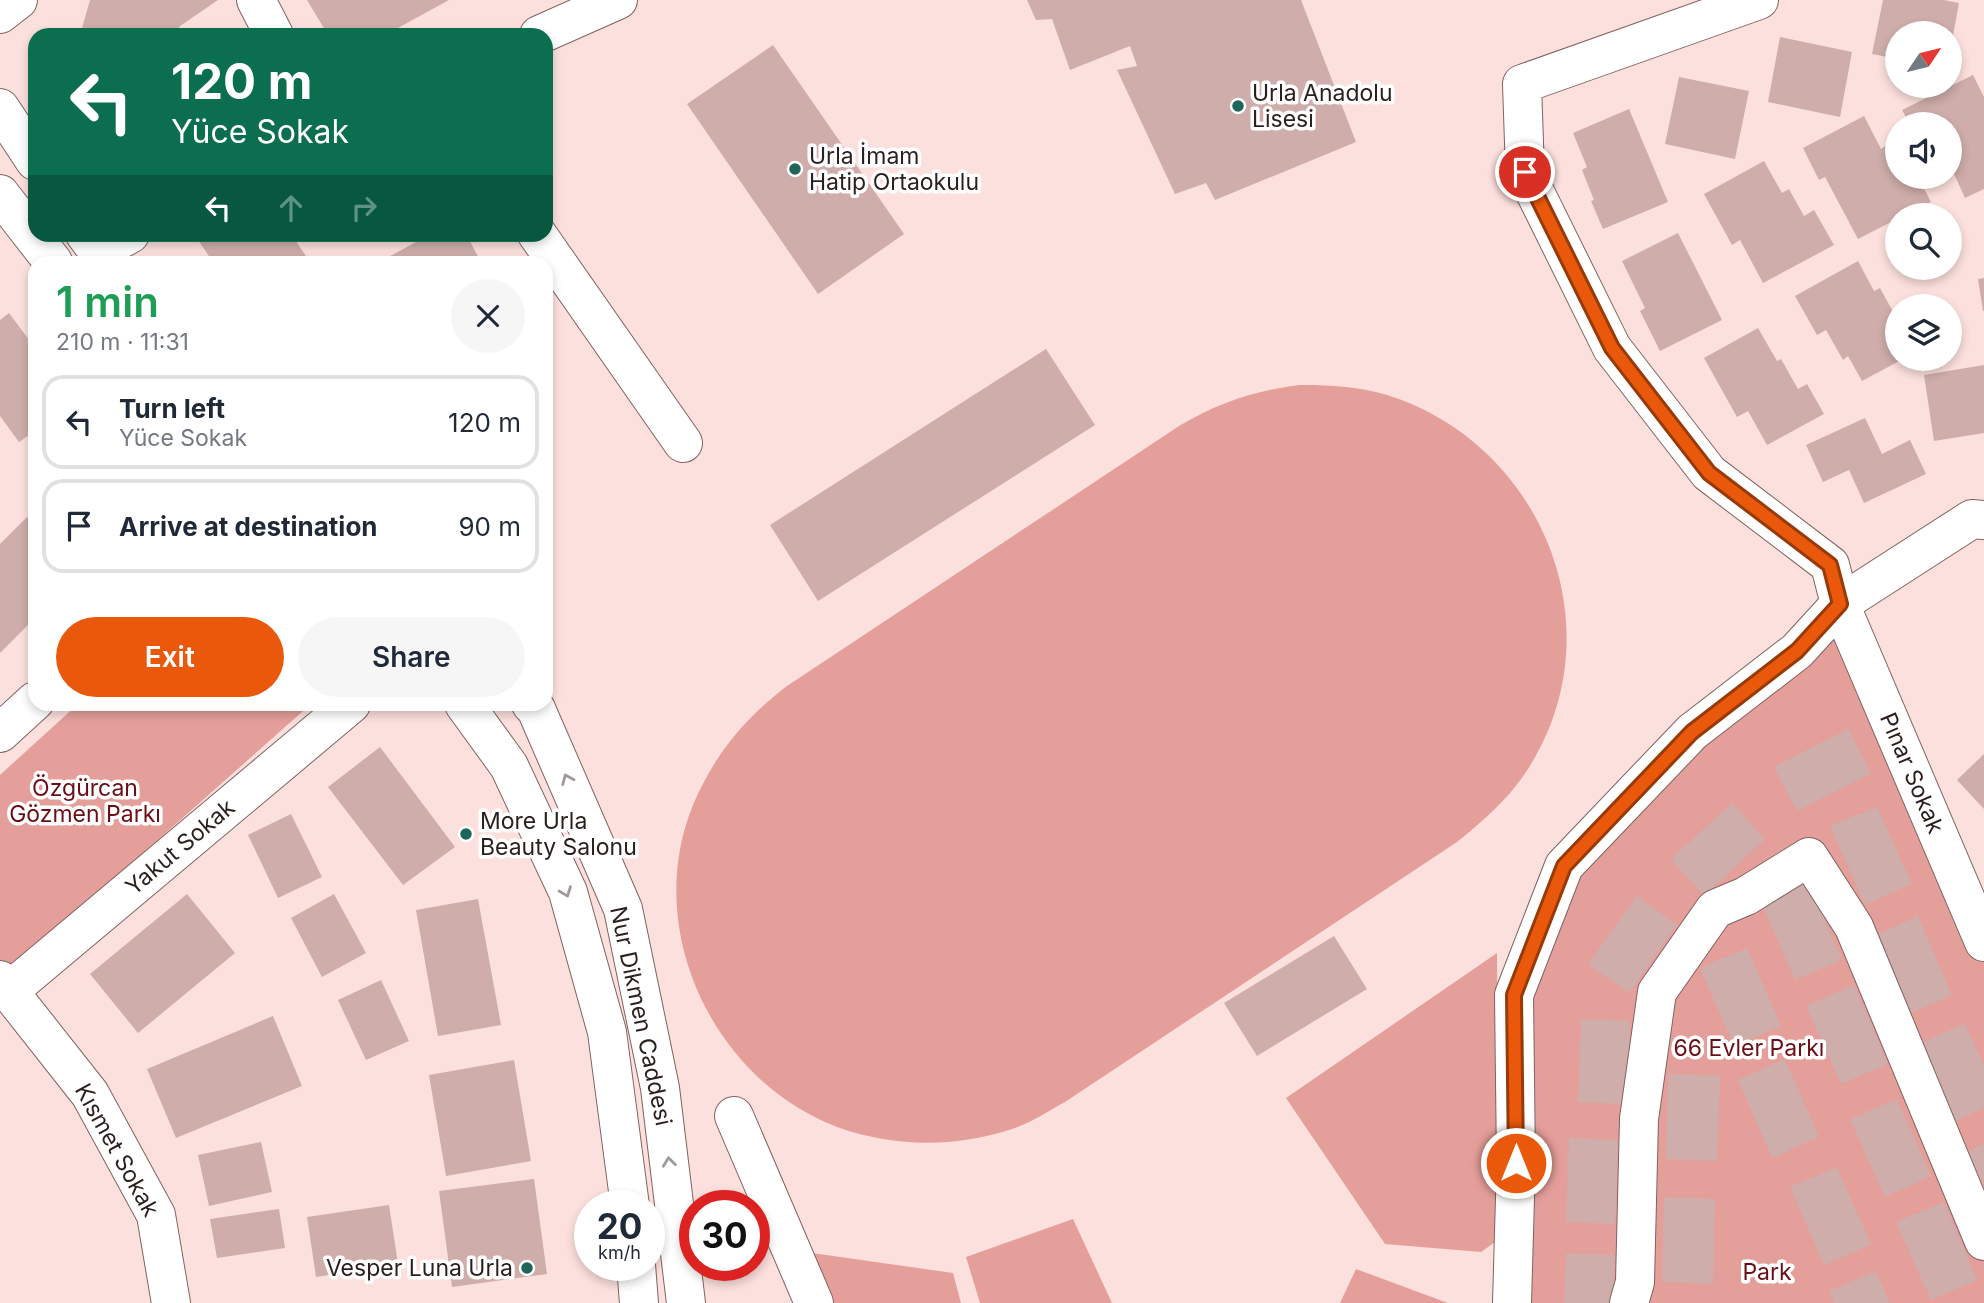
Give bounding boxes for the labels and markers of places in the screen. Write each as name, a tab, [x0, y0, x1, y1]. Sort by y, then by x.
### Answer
place label: Urla Anadolu Lisesi	[1252, 79, 1393, 133]
marker: Urla Anadolu Lisesi	[1230, 98, 1246, 114]
place label: Urla İmam Hatip Ortaokulu	[809, 142, 979, 196]
pin	[1495, 142, 1555, 202]
marker: Urla İmam Hatip Ortaokulu	[787, 161, 803, 177]
place label: More Urla Beauty Salonu	[480, 807, 637, 861]
marker: More Urla Beauty Salonu	[458, 826, 474, 842]
place label: Vesper Luna Urla	[326, 1254, 513, 1282]
marker: Vesper Luna Urla	[519, 1260, 535, 1276]

